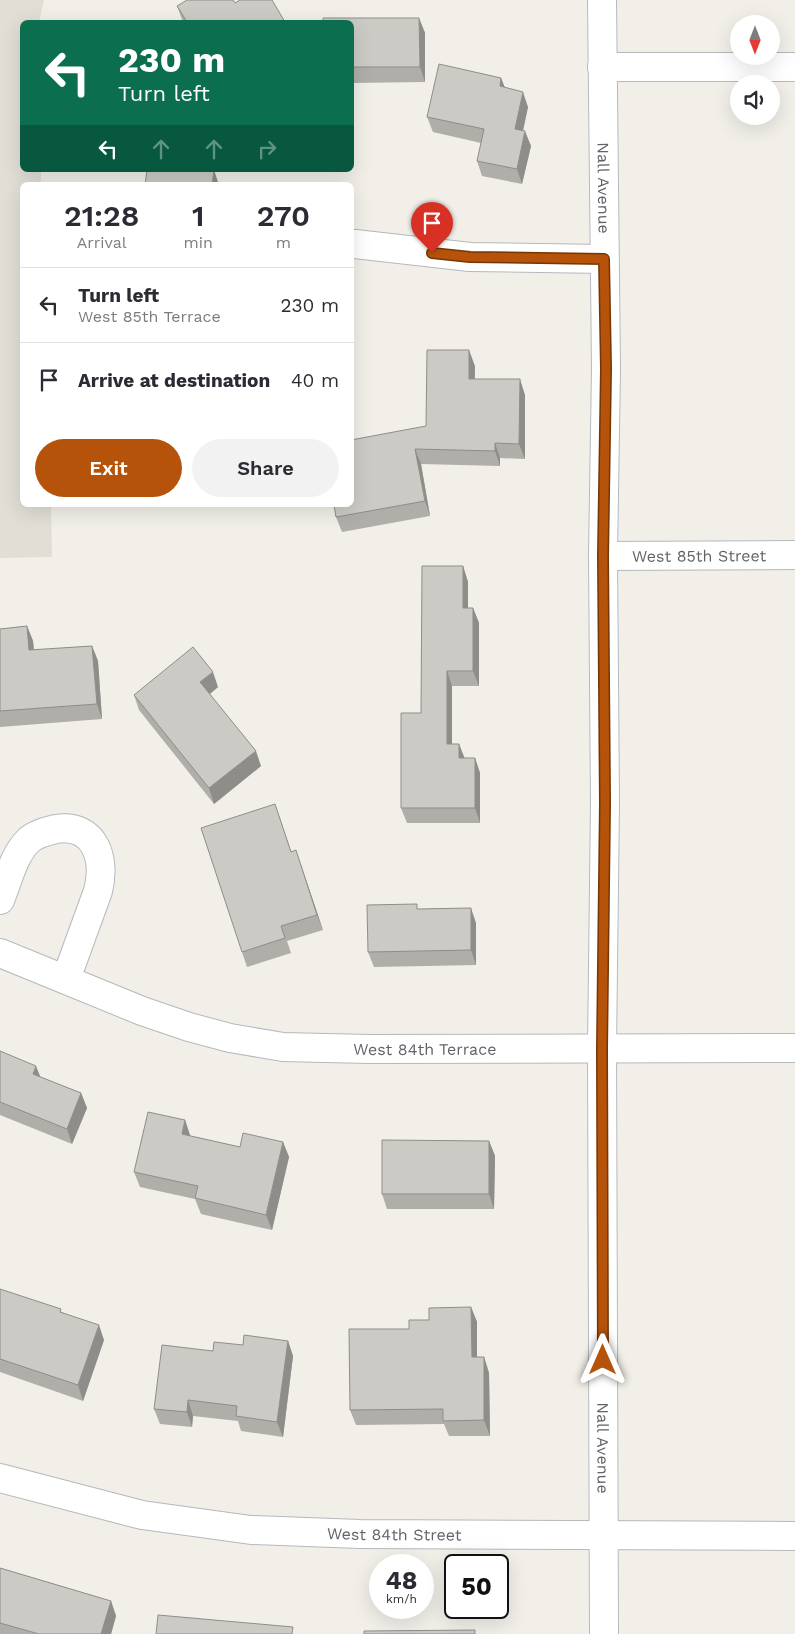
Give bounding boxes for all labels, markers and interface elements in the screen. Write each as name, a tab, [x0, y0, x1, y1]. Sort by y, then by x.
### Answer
north arrow	[730, 15, 780, 65]
map controls	[730, 15, 780, 125]
text: 230 m	[118, 39, 225, 81]
icon: left	[35, 40, 100, 105]
button: sound	[730, 75, 780, 125]
text: Turn left	[118, 81, 210, 106]
icon: left	[94, 135, 122, 163]
icon: ahead	[147, 135, 175, 163]
icon: ahead	[200, 135, 228, 163]
icon: right	[253, 135, 281, 163]
street label: Nall Avenue	[594, 142, 614, 234]
text: 21:28	[64, 198, 140, 233]
text: 1	[192, 198, 204, 233]
text: 270	[257, 198, 310, 233]
pin	[411, 202, 453, 253]
icon: arrive	[418, 209, 446, 237]
text: Arrival	[77, 233, 127, 252]
text: min	[183, 233, 213, 252]
text: m	[276, 233, 291, 252]
text: Turn left	[78, 284, 159, 307]
icon: left	[35, 291, 63, 319]
text: 230 m	[280, 294, 339, 317]
text: West 85th Terrace	[78, 307, 221, 326]
icon: arrive	[35, 366, 63, 394]
text: Arrive at destination	[78, 369, 270, 392]
text: 40 m	[291, 369, 339, 392]
button: Exit	[35, 439, 182, 497]
button: Share	[192, 439, 339, 497]
street label: West 85th Street	[632, 546, 766, 565]
street label: West 84th Terrace	[353, 1039, 496, 1059]
position arrow	[576, 1333, 628, 1385]
street label: Nall Avenue	[594, 1402, 613, 1494]
street label: West 84th Street	[327, 1523, 462, 1544]
speed limit sign: 50	[444, 1554, 509, 1619]
text: 48	[386, 1566, 417, 1595]
text: km/h	[386, 1592, 417, 1606]

